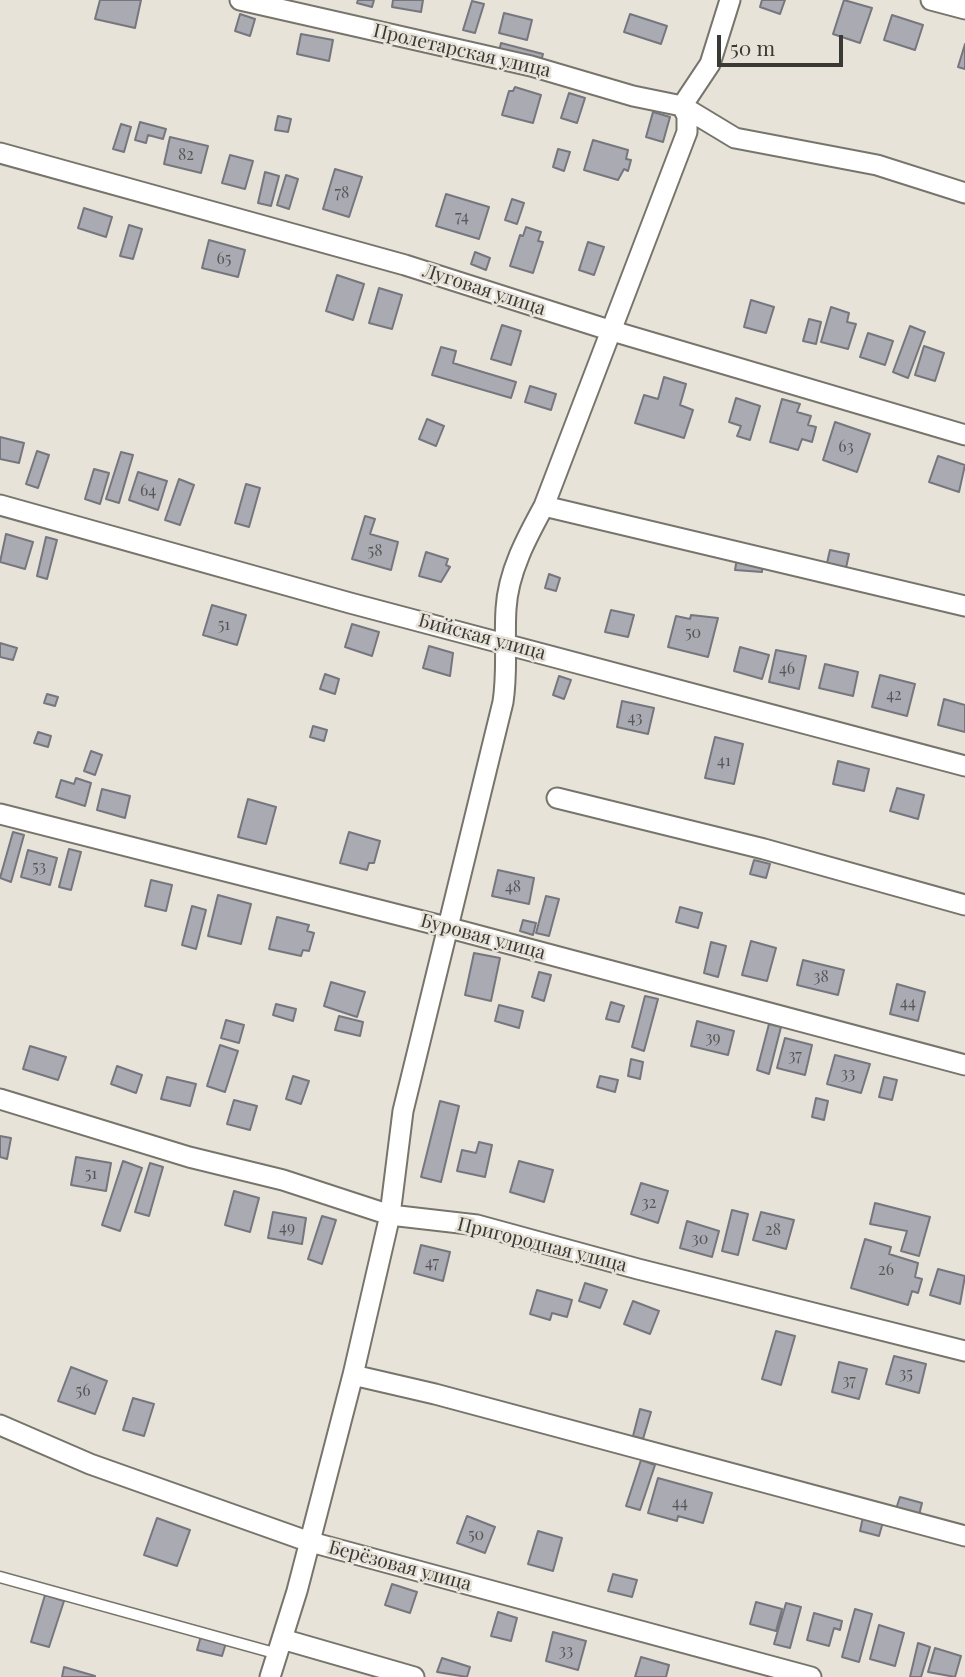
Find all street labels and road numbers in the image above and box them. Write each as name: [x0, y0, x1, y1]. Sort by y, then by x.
street label: Пролетарская улица: [371, 19, 553, 83]
street label: Луговая улица: [420, 259, 548, 321]
street label: Бийская улица: [416, 609, 548, 665]
street label: Буровая улица: [418, 909, 548, 965]
street label: Пригородная улица: [455, 1213, 629, 1277]
street label: Берёзовая улица: [326, 1536, 474, 1596]

